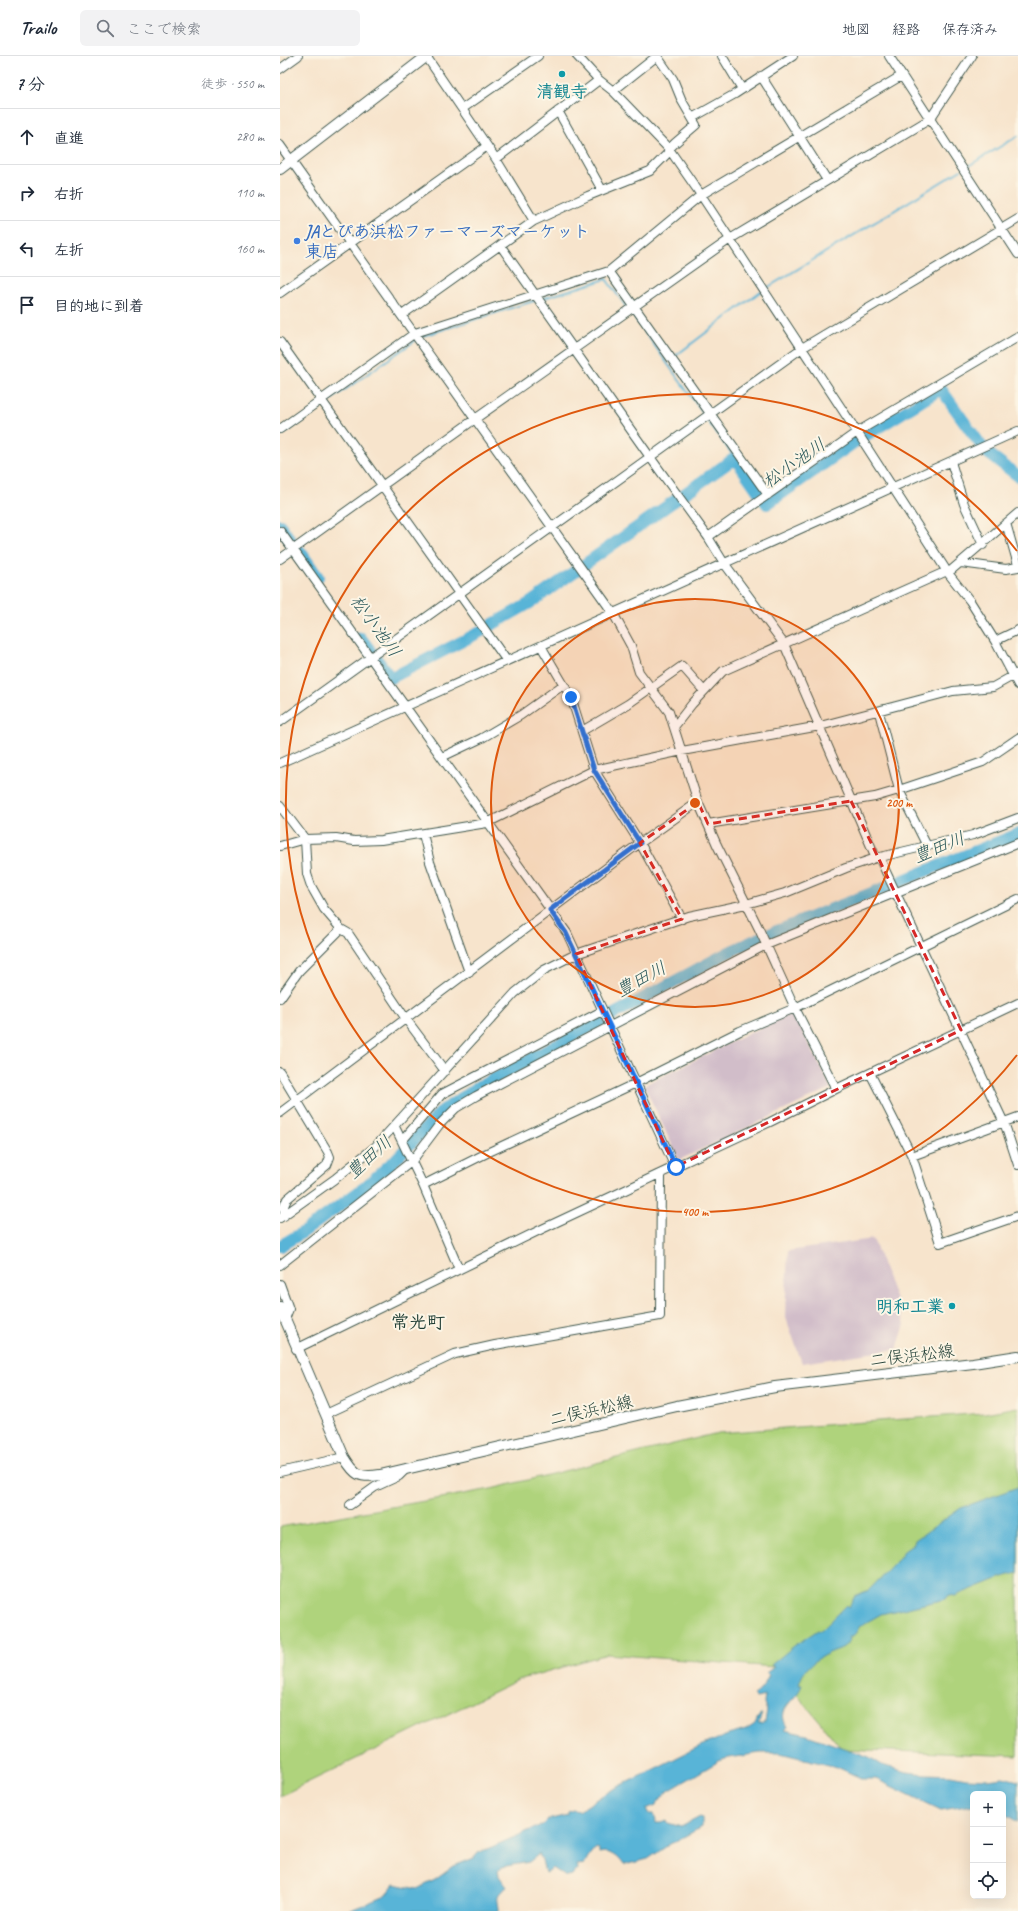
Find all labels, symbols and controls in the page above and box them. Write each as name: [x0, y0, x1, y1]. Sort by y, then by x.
search box: [80, 10, 360, 46]
text: Trailo: [20, 16, 56, 40]
icon: search: [94, 17, 116, 39]
text: ここで検索: [126, 20, 201, 39]
text: 地図: [842, 21, 870, 38]
text: 経路: [892, 21, 920, 38]
text: 保存済み: [942, 21, 998, 38]
marker: 清観寺: [557, 69, 567, 79]
text: 7 分: [16, 74, 45, 95]
text: 徒歩 · 550 m: [201, 76, 264, 92]
place label: 清観寺: [537, 81, 588, 102]
icon: ahead: [16, 126, 38, 148]
text: 直進: [54, 129, 84, 148]
text: 280 m: [236, 129, 264, 145]
icon: right: [16, 182, 38, 204]
text: 右折: [54, 185, 84, 204]
text: 110 m: [236, 185, 264, 201]
place label: JAとぴあ浜松ファーマーズマーケット 東店: [304, 221, 590, 262]
marker: JAとぴあ浜松ファーマーズマーケット 東店: [292, 236, 302, 246]
icon: left: [16, 238, 38, 260]
text: 左折: [54, 241, 84, 260]
text: 160 m: [236, 241, 264, 257]
icon: arrive: [16, 294, 38, 316]
text: 目的地に到着: [54, 297, 144, 316]
water label: 松小池川: [758, 433, 830, 493]
water label: 松小池川: [346, 590, 406, 662]
route end: [562, 688, 580, 706]
text: 200 m: [886, 795, 913, 811]
centre of rings: [688, 796, 702, 810]
water label: 豊田川: [910, 827, 968, 867]
water label: 豊田川: [612, 957, 670, 1001]
water label: 豊田川: [342, 1131, 396, 1183]
route start: [667, 1158, 685, 1176]
text: 400 m: [682, 1204, 709, 1220]
place label: 明和工業: [876, 1296, 944, 1317]
marker: 明和工業: [947, 1301, 957, 1311]
district label: 常光町: [391, 1311, 445, 1333]
street label: 二俣浜松線: [869, 1340, 956, 1371]
street label: 二俣浜松線: [547, 1391, 635, 1430]
map controls: [970, 1791, 1006, 1899]
button: +: [970, 1791, 1006, 1827]
button: −: [970, 1827, 1006, 1863]
button: locate: [970, 1863, 1006, 1899]

